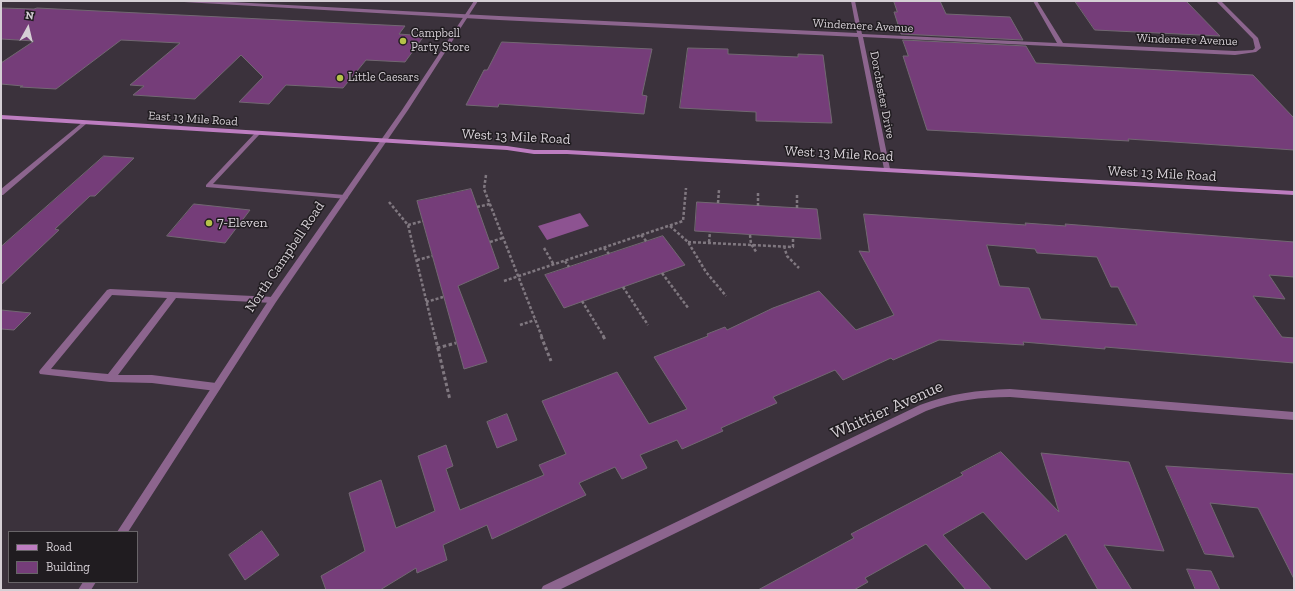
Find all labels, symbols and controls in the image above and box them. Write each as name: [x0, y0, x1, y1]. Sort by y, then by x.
north arrow: [8, 8, 48, 48]
text: N: [25, 9, 35, 23]
street label: Windemere Avenue: [812, 16, 914, 36]
place label: Campbell Party Store: [411, 27, 470, 55]
street label: Windemere Avenue: [1136, 31, 1238, 49]
marker: Campbell Party Store: [398, 36, 408, 46]
street label: Dorchester Drive: [866, 50, 898, 140]
place label: Little Caesars: [348, 71, 419, 85]
marker: Little Caesars: [335, 73, 345, 83]
street label: East 13 Mile Road: [148, 109, 238, 129]
street label: West 13 Mile Road: [461, 126, 571, 148]
street label: West 13 Mile Road: [784, 143, 894, 165]
street label: West 13 Mile Road: [1107, 163, 1217, 185]
street label: North Campbell Road: [242, 199, 328, 315]
place label: 7-Eleven: [217, 215, 268, 231]
marker: 7-Eleven: [204, 218, 214, 228]
street label: Whittier Avenue: [828, 376, 946, 444]
legend: [8, 531, 138, 583]
text: Road: [46, 540, 72, 554]
text: Building: [46, 560, 90, 574]

